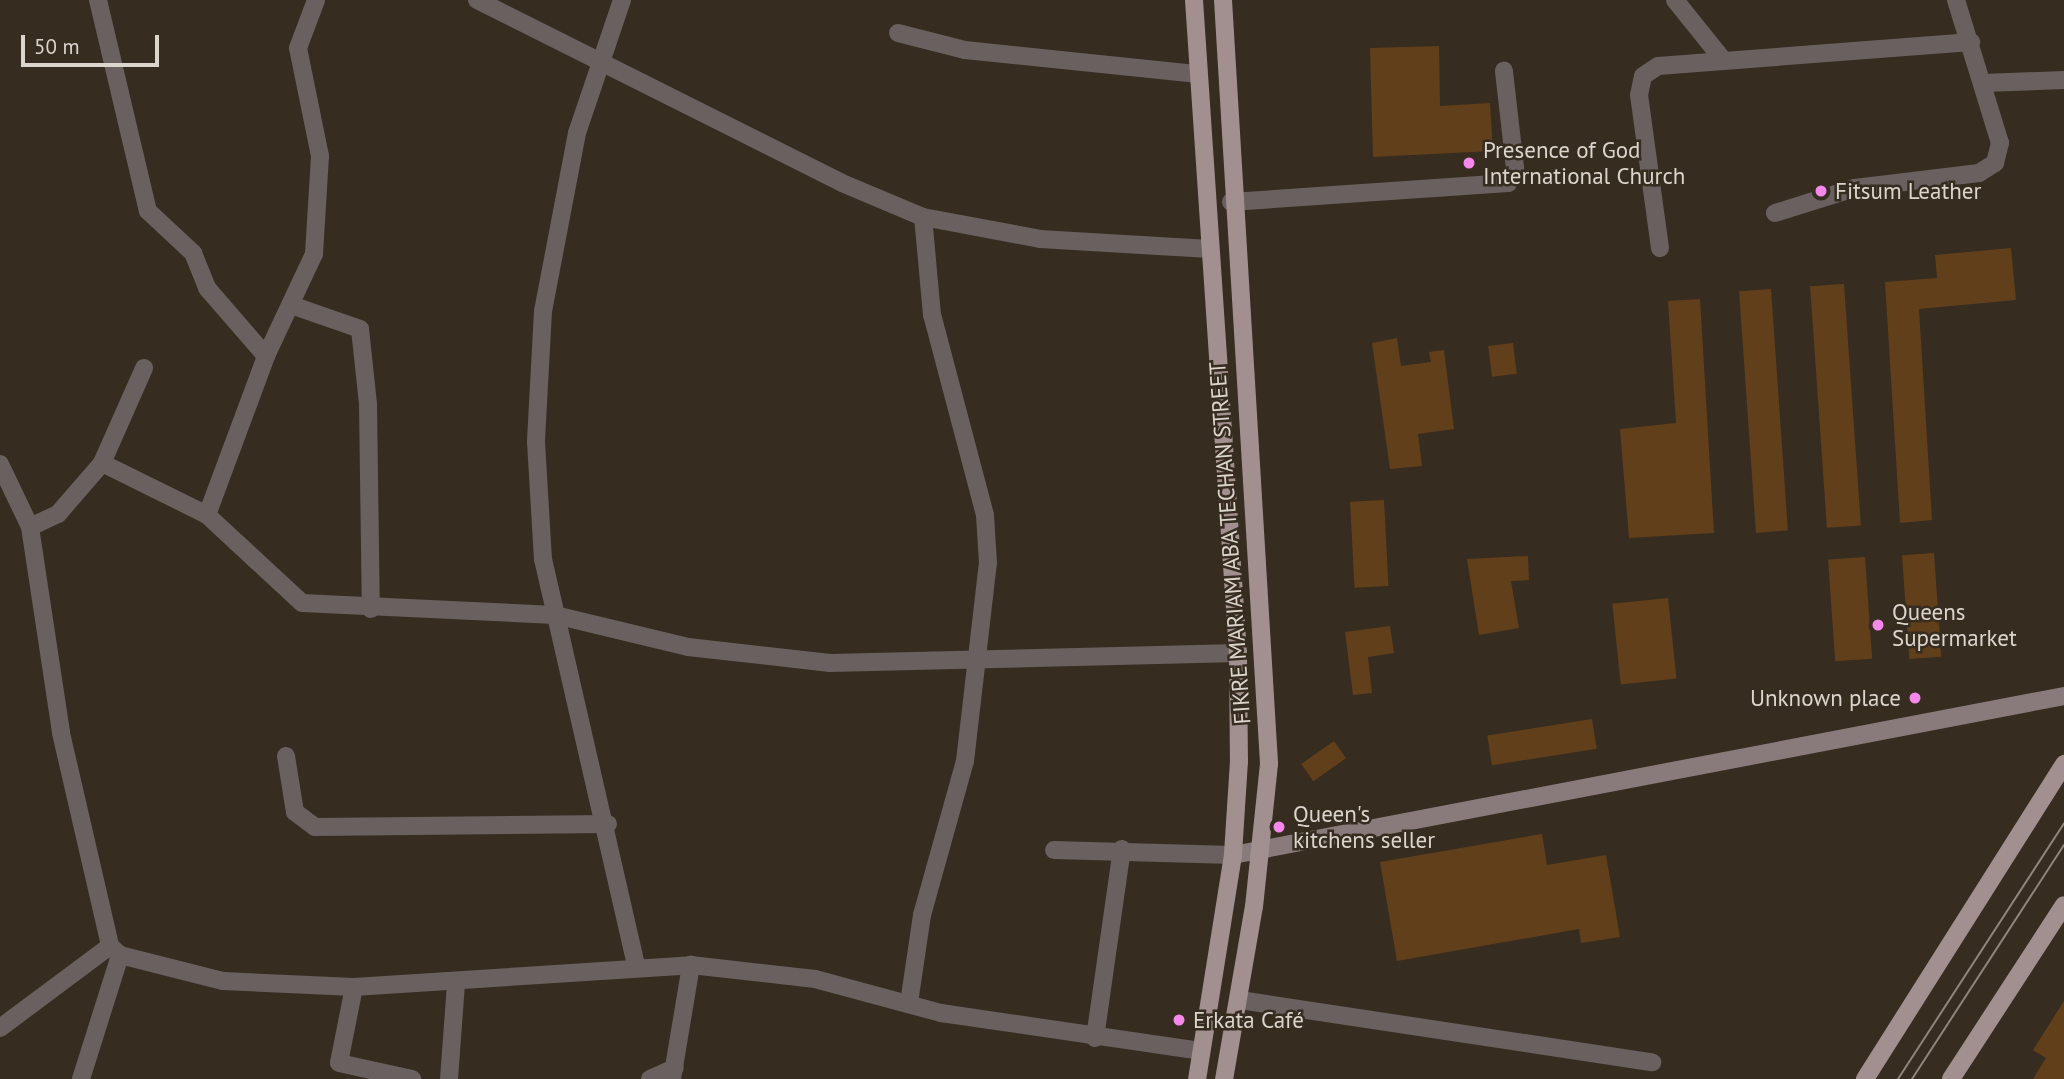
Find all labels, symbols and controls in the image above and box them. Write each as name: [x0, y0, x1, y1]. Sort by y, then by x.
scale bar: [24, 21, 163, 65]
text: 50 m: [34, 33, 80, 60]
place label: Presence of God International Church: [1483, 136, 1685, 190]
marker: Presence of God International Church: [1461, 155, 1477, 171]
place label: Fitsum Leather: [1835, 177, 1981, 205]
marker: Fitsum Leather: [1813, 183, 1829, 199]
street label: FIKRE MARIAM ABA TECHAN STREET: [1203, 360, 1257, 726]
place label: Queens Supermarket: [1892, 598, 2017, 652]
marker: Queens Supermarket: [1870, 617, 1886, 633]
place label: Unknown place: [1750, 684, 1901, 712]
marker: Unknown place: [1907, 690, 1923, 706]
place label: Queen's kitchens seller: [1293, 800, 1435, 854]
marker: Queen's kitchens seller: [1271, 819, 1287, 835]
place label: Erkata Café: [1193, 1006, 1304, 1034]
marker: Erkata Café: [1171, 1012, 1187, 1028]

